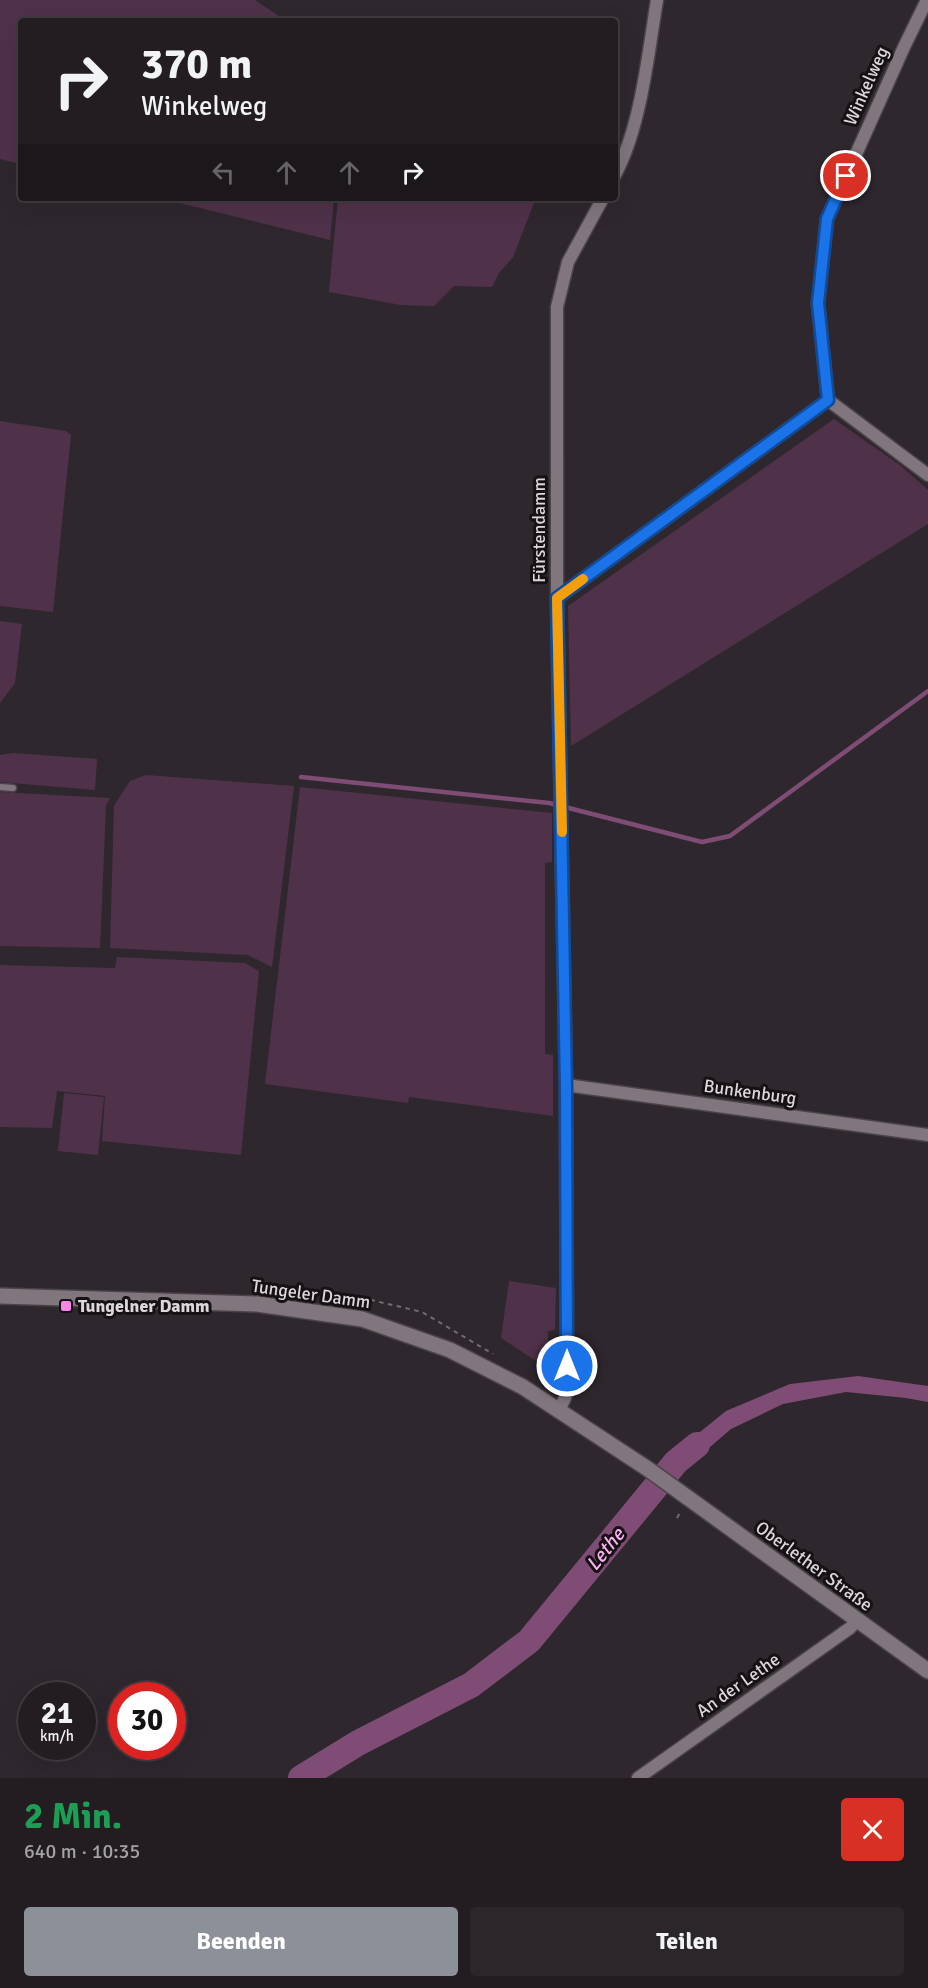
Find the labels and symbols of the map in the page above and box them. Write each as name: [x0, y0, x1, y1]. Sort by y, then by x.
street label: Winkelweg: [839, 43, 893, 129]
pin: [820, 150, 871, 201]
street label: Fürstendamm: [528, 477, 550, 583]
street label: Bunkenburg: [702, 1075, 798, 1109]
street label: Tungeler Damm: [250, 1275, 372, 1313]
place label: Tungelner Damm: [78, 1295, 210, 1317]
marker: Tungelner Damm: [59, 1299, 73, 1313]
position arrow: [535, 1334, 599, 1398]
street label: Oberlether Straße: [751, 1516, 877, 1616]
water label: Lethe: [581, 1522, 631, 1576]
street label: An der Lethe: [692, 1648, 784, 1722]
speed limit sign: 30: [108, 1682, 186, 1760]

